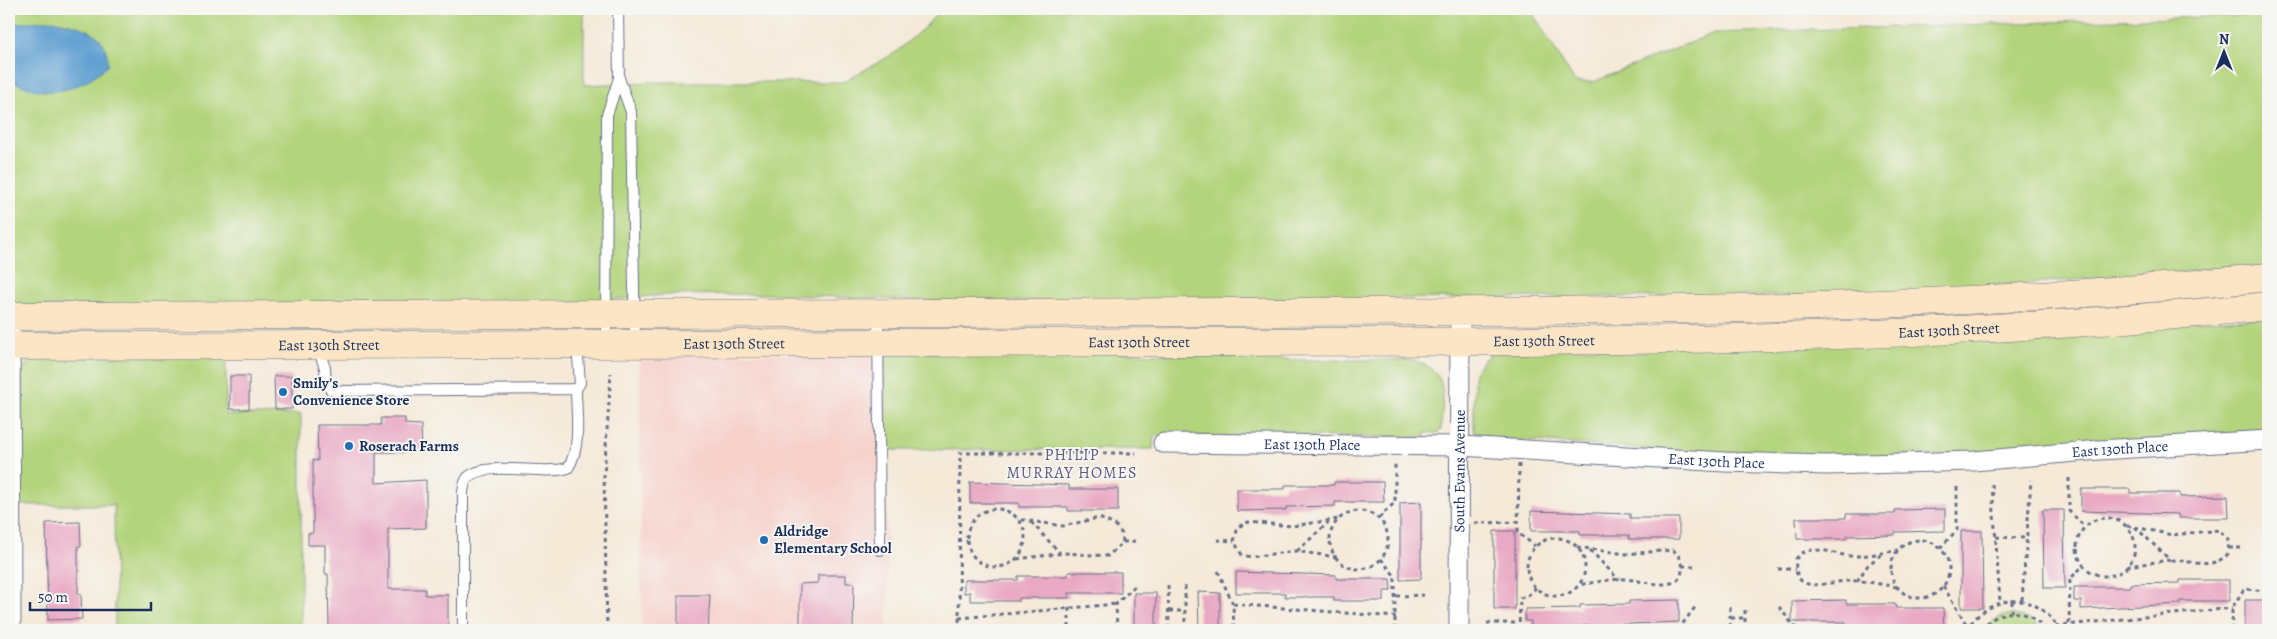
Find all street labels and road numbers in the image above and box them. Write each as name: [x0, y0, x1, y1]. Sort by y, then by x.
street label: East 130th Street: [1898, 318, 2000, 343]
street label: East 130th Street: [1493, 330, 1595, 351]
street label: East 130th Street: [1088, 332, 1190, 352]
street label: East 130th Street: [683, 333, 785, 354]
street label: East 130th Street: [278, 335, 380, 355]
street label: South Evans Avenue: [1449, 409, 1470, 533]
street label: East 130th Place: [1264, 434, 1361, 455]
street label: East 130th Place: [2071, 436, 2169, 462]
street label: East 130th Place: [1668, 449, 1765, 473]

